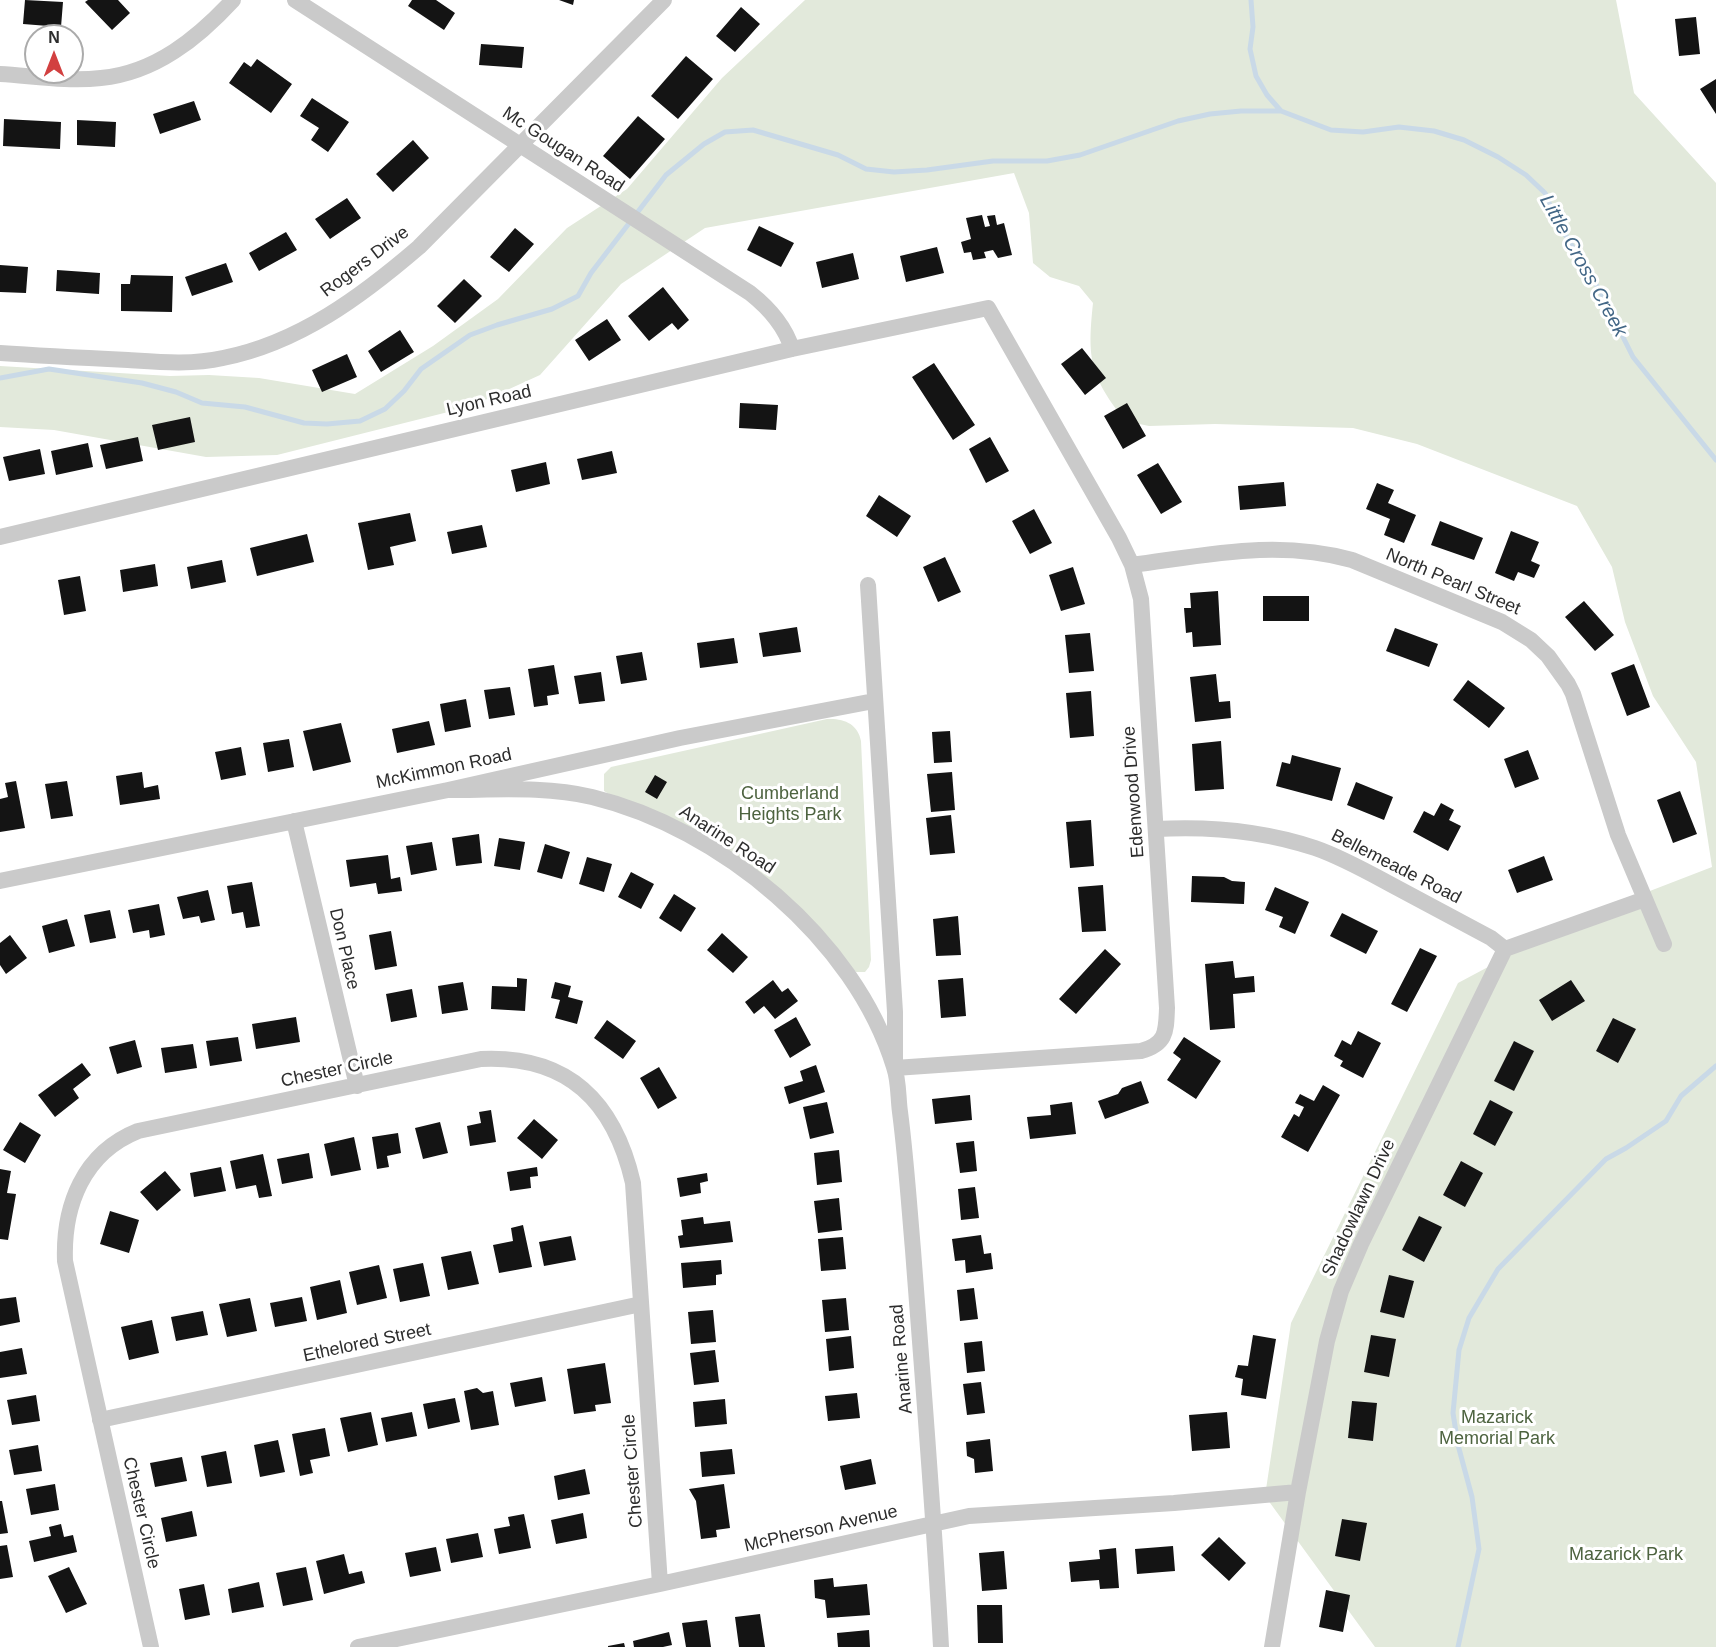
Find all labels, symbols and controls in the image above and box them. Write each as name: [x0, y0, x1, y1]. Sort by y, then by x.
north arrow: [24, 24, 84, 84]
text: N: [48, 29, 60, 46]
street label: Mc Gougan Road: [498, 103, 628, 197]
water label: Little Cross Creek: [1534, 191, 1632, 341]
street label: Rogers Drive: [317, 222, 413, 302]
street label: Lyon Road: [444, 381, 534, 421]
street label: North Pearl Street: [1382, 544, 1524, 620]
street label: Edenwood Drive: [1119, 725, 1149, 859]
street label: McKimmon Road: [374, 744, 514, 794]
park label: Cumberland Heights Park: [738, 783, 842, 826]
street label: Anarine Road: [675, 801, 779, 879]
street label: Bellemeade Road: [1327, 825, 1465, 909]
street label: Don Place: [324, 906, 364, 992]
street label: Chester Circle: [279, 1048, 395, 1092]
street label: Shadowlawn Drive: [1318, 1136, 1400, 1280]
street label: Anarine Road: [886, 1303, 918, 1415]
street label: Ethelored Street: [301, 1319, 433, 1367]
park label: Mazarick Memorial Park: [1439, 1407, 1555, 1450]
street label: Chester Circle: [618, 1413, 648, 1529]
street label: Chester Circle: [118, 1455, 164, 1571]
street label: McPherson Avenue: [742, 1501, 900, 1557]
park label: Mazarick Park: [1569, 1544, 1683, 1566]

